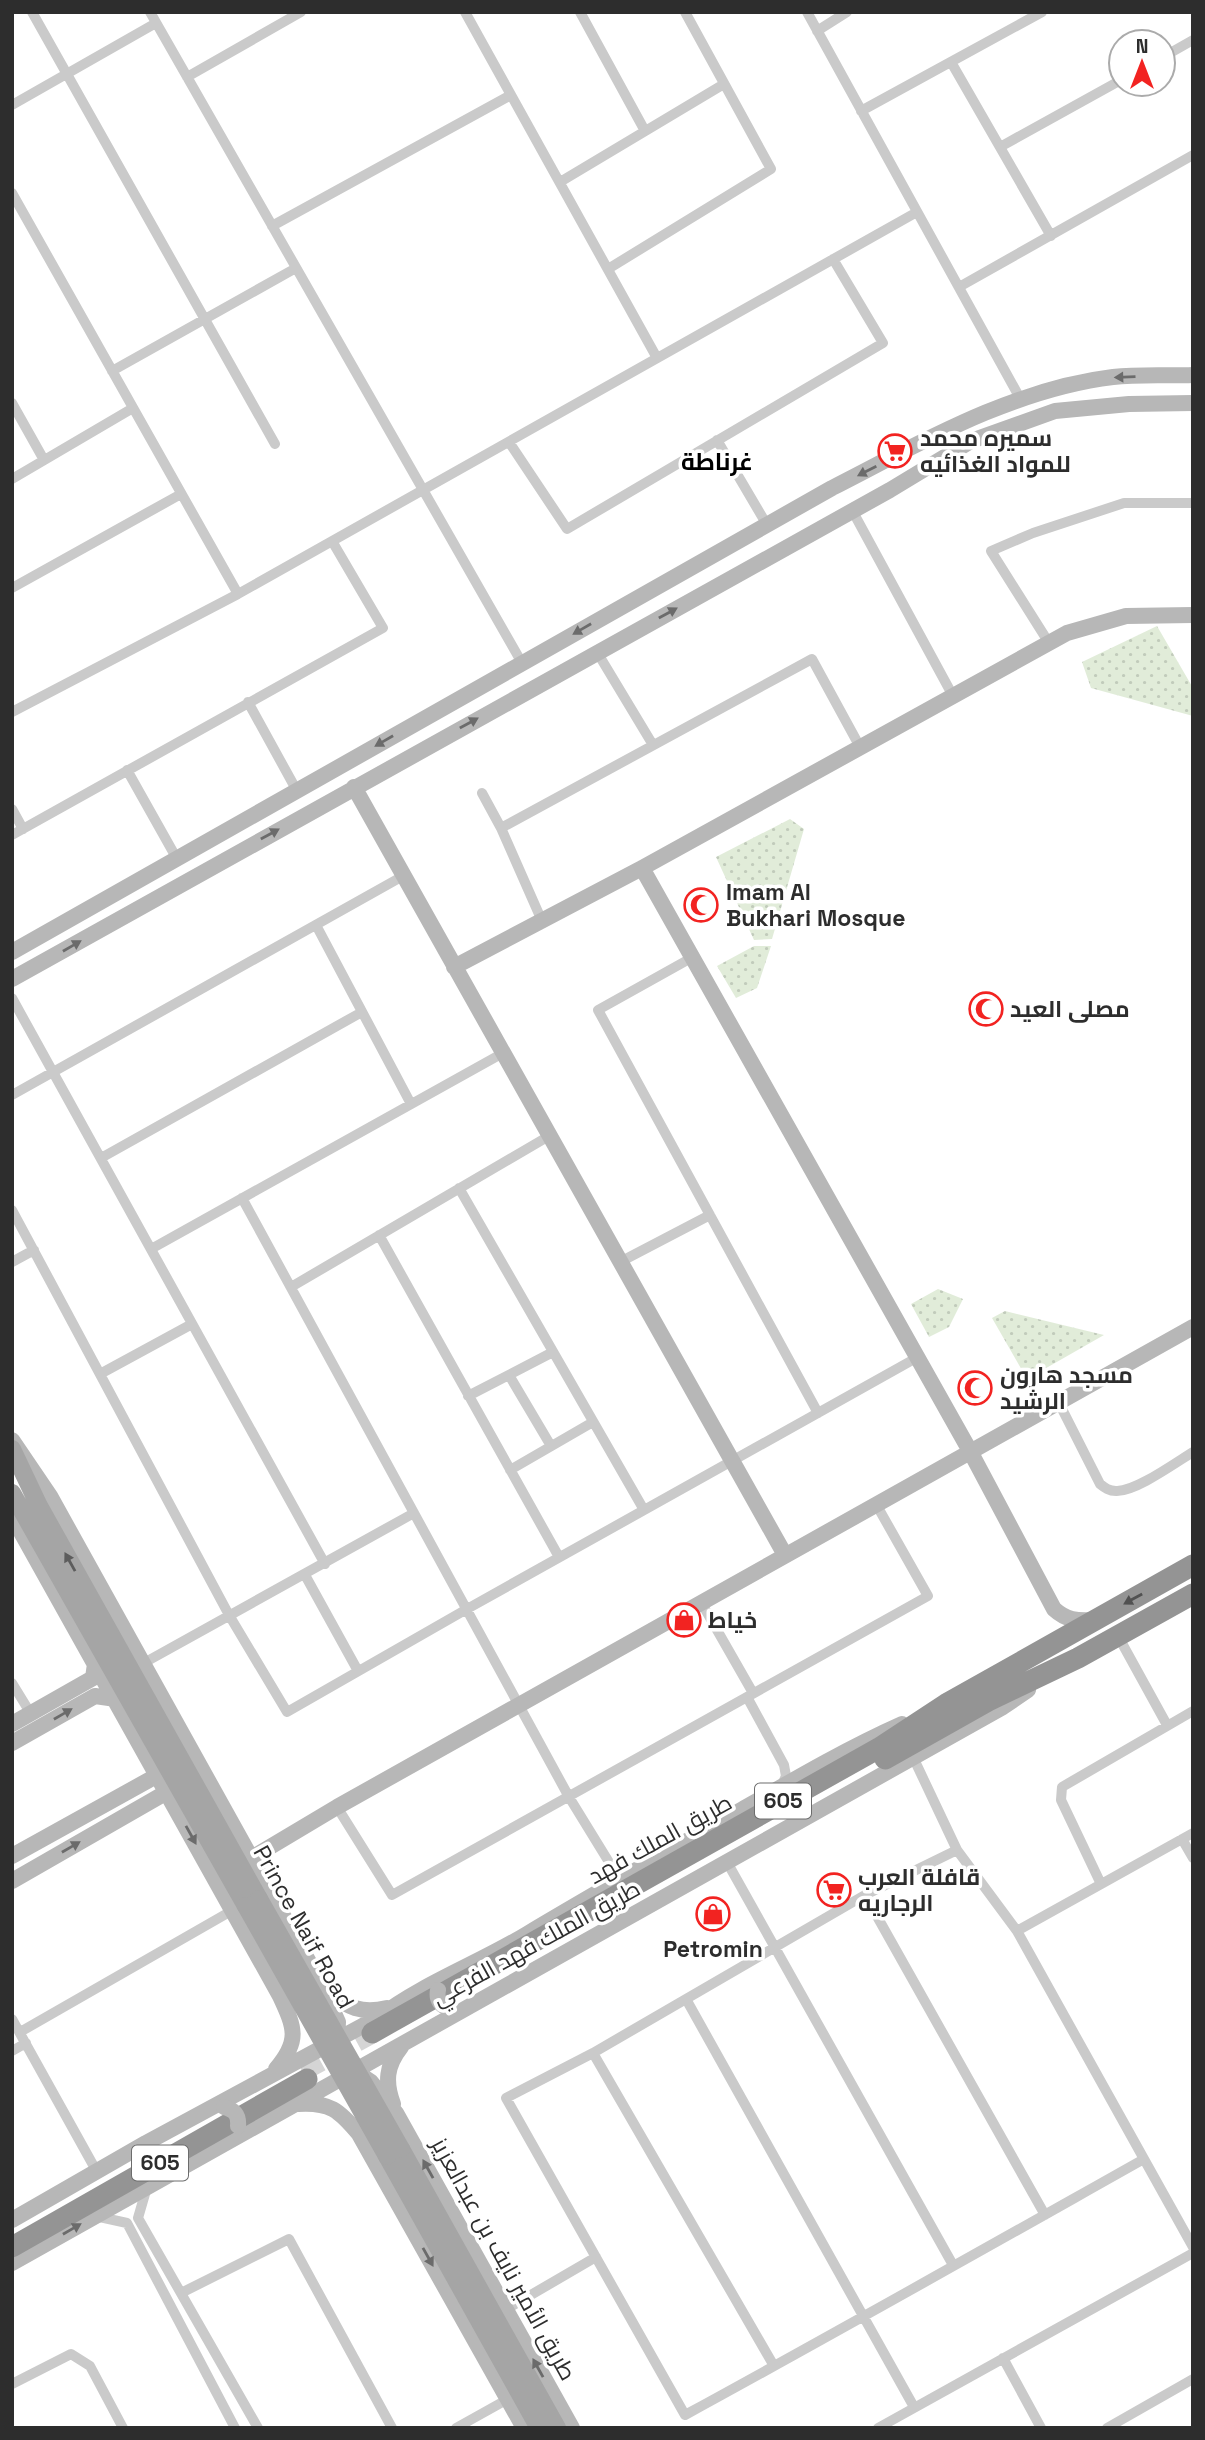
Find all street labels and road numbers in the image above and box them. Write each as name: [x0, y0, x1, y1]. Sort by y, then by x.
road number: 605: [755, 1784, 811, 1818]
street label: طريق الملك فهد: [583, 1787, 737, 1891]
street label: Prince Naif Road: [247, 1840, 361, 2014]
street label: طريق الملك فهد الفرعي: [427, 1873, 647, 2015]
street label: طريق الأمير نايف بن عبدالعزيز: [424, 2131, 583, 2386]
road number: 605: [132, 2146, 188, 2180]

